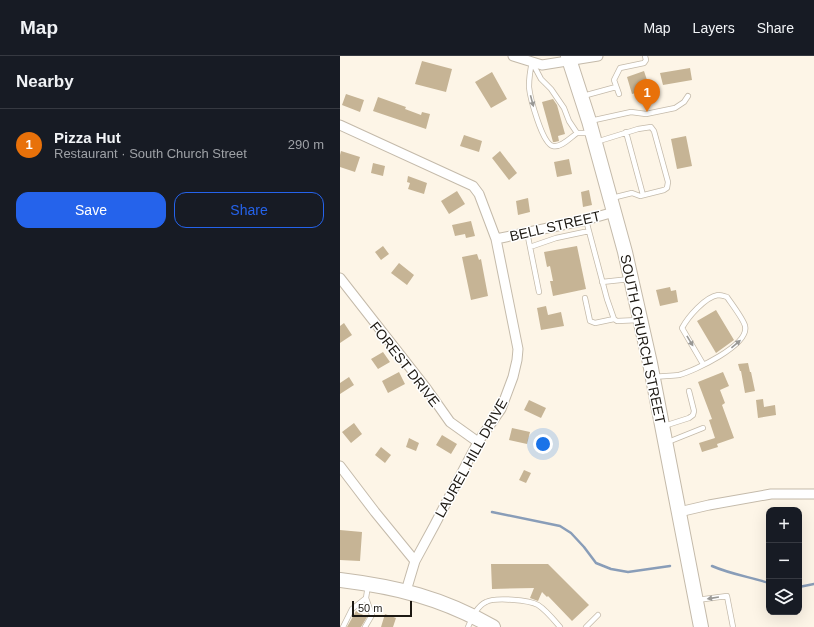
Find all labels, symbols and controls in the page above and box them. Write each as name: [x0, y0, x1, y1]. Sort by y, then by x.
text: Map: [20, 17, 58, 38]
text: Map: [643, 20, 671, 36]
text: Layers: [693, 20, 735, 36]
text: Share: [757, 20, 794, 36]
text: Nearby: [16, 72, 74, 91]
pin: 1: [634, 79, 660, 112]
one-way arrow: [530, 94, 536, 107]
text: Pizza Hut: [54, 129, 121, 146]
text: 1: [25, 137, 33, 152]
text: 290 m: [288, 137, 324, 152]
text: Restaurant · South Church Street: [54, 146, 247, 161]
button: Save: [16, 192, 166, 228]
button: Share: [174, 192, 324, 228]
street label: BELL STREET: [508, 208, 602, 244]
street label: SOUTH CHURCH STREET: [617, 253, 669, 426]
street label: FOREST DRIVE: [367, 318, 443, 410]
one-way arrow: [686, 335, 693, 347]
one-way arrow: [731, 339, 742, 348]
street label: LAUREL HILL DRIVE: [432, 396, 510, 520]
your location: [533, 434, 553, 454]
map controls: [766, 507, 802, 615]
button: +: [766, 507, 802, 543]
button: −: [766, 543, 802, 579]
button: layers: [766, 579, 802, 615]
one-way arrow: [707, 595, 719, 601]
scale bar: [352, 599, 412, 618]
text: 50 m: [358, 602, 382, 614]

